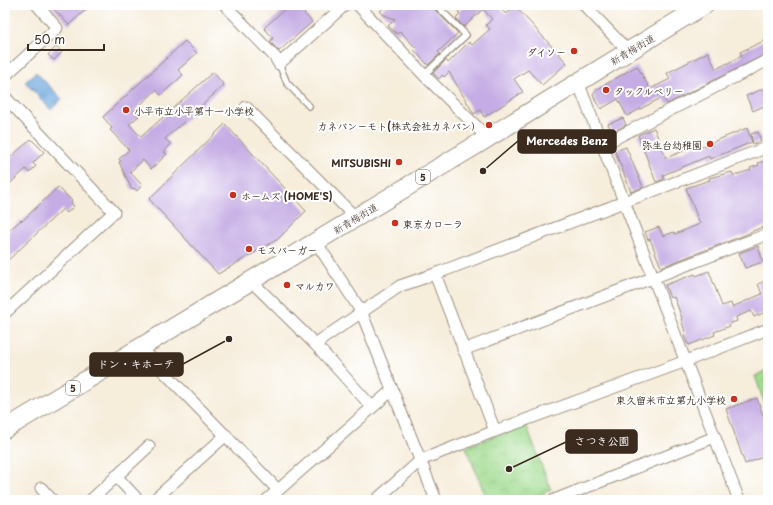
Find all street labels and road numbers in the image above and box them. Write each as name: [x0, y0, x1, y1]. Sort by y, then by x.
street label: 新青梅街道: [607, 30, 657, 68]
road number: 5: [416, 170, 430, 184]
street label: 新青梅街道: [330, 199, 380, 237]
road number: 5: [66, 381, 80, 395]

